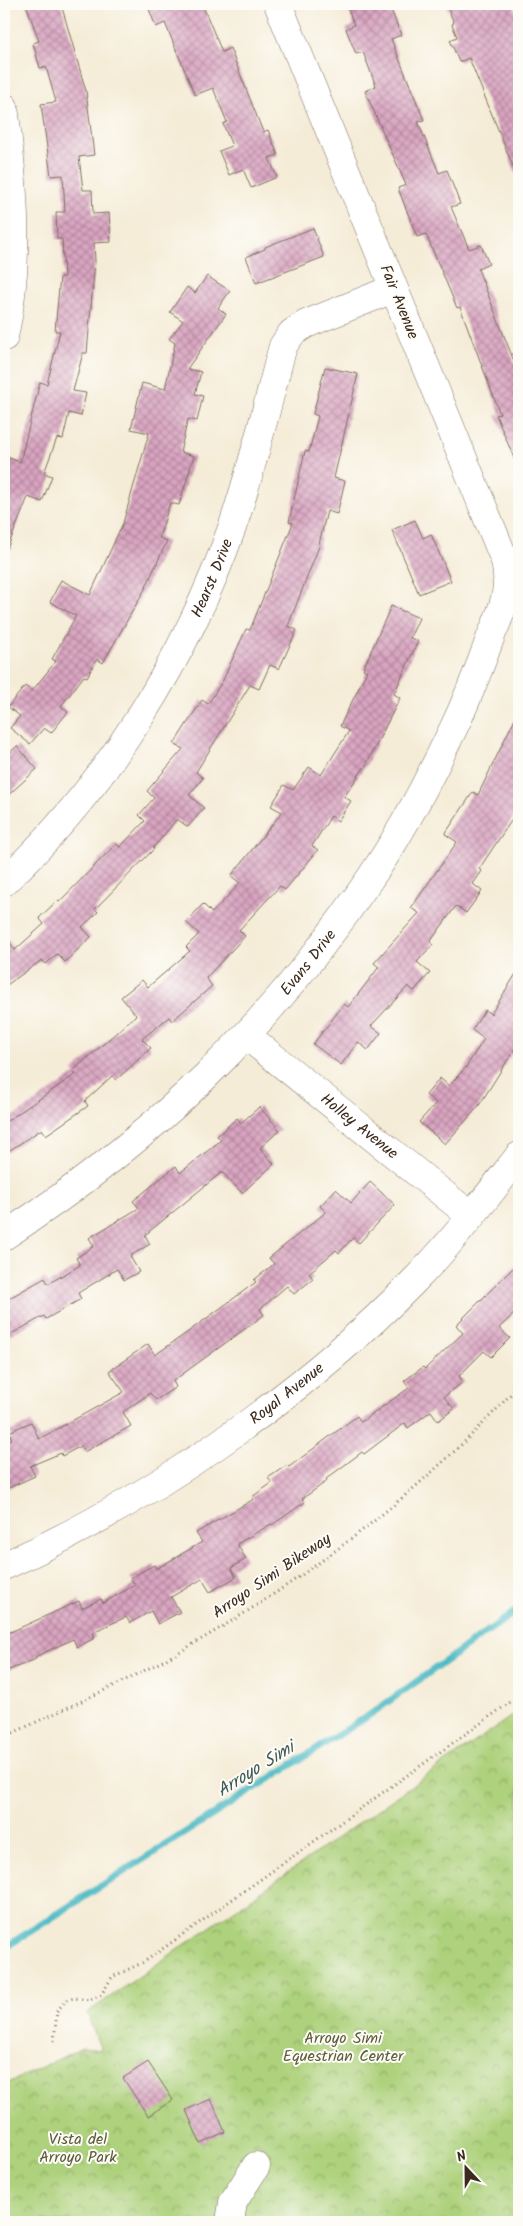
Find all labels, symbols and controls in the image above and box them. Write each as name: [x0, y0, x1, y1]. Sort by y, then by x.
street label: Fair Avenue: [373, 261, 425, 343]
street label: Hearst Drive: [184, 535, 240, 622]
street label: Evans Drive: [274, 924, 343, 1001]
street label: Holley Avenue: [315, 1087, 404, 1165]
street label: Royal Avenue: [244, 1356, 330, 1431]
street label: Arroyo Simi Bikeway: [208, 1527, 337, 1625]
water label: Arroyo Simi: [211, 1733, 304, 1805]
park label: Arroyo Simi Equestrian Center: [283, 2026, 405, 2069]
park label: Vista del Arroyo Park: [39, 2127, 117, 2170]
north arrow: [440, 2144, 490, 2194]
text: N: [453, 2145, 470, 2169]

